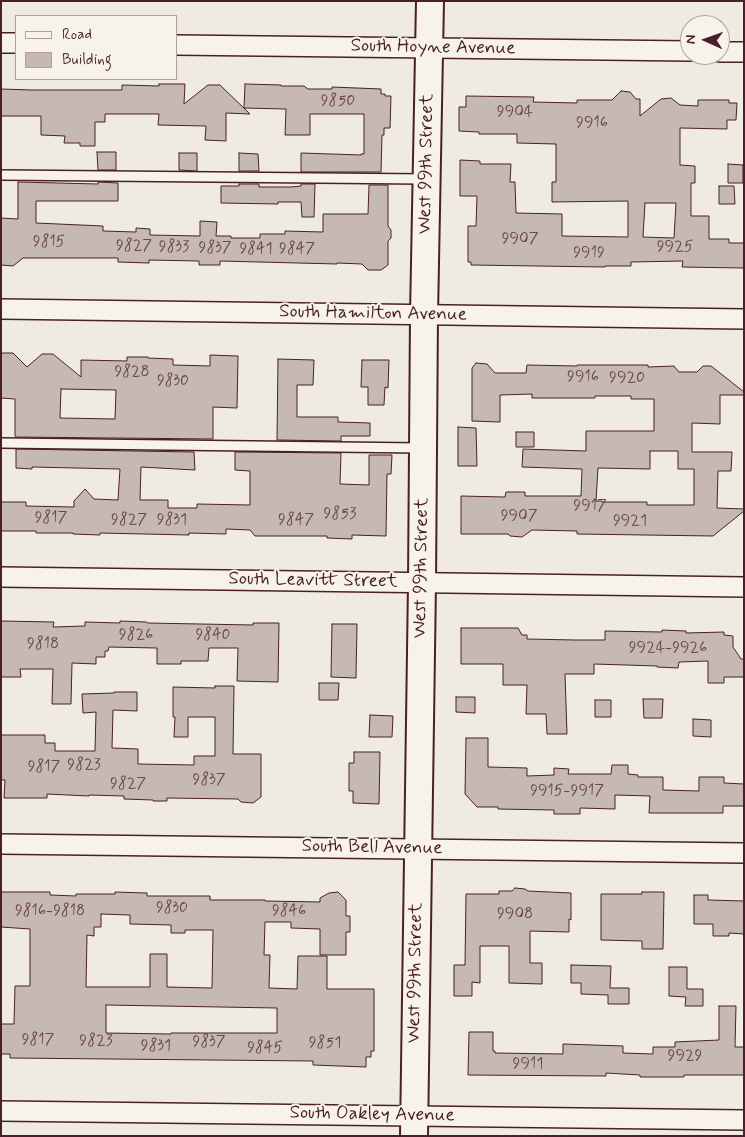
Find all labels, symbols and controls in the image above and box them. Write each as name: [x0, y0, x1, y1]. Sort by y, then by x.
legend: [15, 15, 178, 80]
north arrow: [680, 15, 730, 65]
text: Road: [62, 25, 92, 45]
street label: South Hoyne Avenue: [350, 35, 516, 61]
text: N: [682, 35, 700, 44]
text: Building: [62, 50, 112, 70]
house number: 9850: [321, 92, 355, 112]
street label: West 99th Street: [414, 94, 440, 234]
house number: 9904: [497, 103, 533, 123]
house number: 9916: [576, 114, 608, 134]
house number: 9907: [502, 230, 538, 250]
house number: 9815: [33, 233, 65, 253]
house number: 9827: [116, 237, 152, 257]
house number: 9833: [159, 238, 189, 258]
house number: 9925: [657, 238, 693, 258]
house number: 9837: [199, 239, 231, 259]
house number: 9841: [239, 240, 273, 260]
house number: 9847: [279, 240, 315, 260]
house number: 9919: [573, 244, 605, 264]
street label: South Hamilton Avenue: [279, 301, 467, 327]
house number: 9828: [114, 363, 150, 383]
house number: 9916: [567, 368, 599, 388]
house number: 9920: [609, 369, 645, 389]
house number: 9830: [157, 372, 189, 392]
house number: 9917: [573, 497, 607, 517]
street label: West 99th Street: [409, 498, 435, 638]
house number: 9853: [324, 505, 356, 525]
house number: 9907: [501, 507, 537, 527]
house number: 9817: [35, 509, 67, 529]
house number: 9827: [111, 511, 147, 531]
house number: 9831: [157, 511, 187, 531]
house number: 9847: [278, 511, 314, 531]
house number: 9921: [613, 512, 647, 532]
street label: South Leavitt Street: [228, 568, 398, 594]
house number: 9826: [119, 626, 153, 646]
house number: 9840: [196, 626, 230, 646]
house number: 9818: [27, 635, 59, 655]
house number: 9924-9926: [629, 639, 707, 659]
house number: 9823: [67, 756, 101, 776]
house number: 9817: [28, 758, 60, 778]
house number: 9837: [193, 771, 225, 791]
house number: 9827: [110, 775, 146, 795]
house number: 9915-9917: [530, 782, 604, 802]
street label: South Bell Avenue: [301, 835, 443, 861]
house number: 9830: [156, 899, 188, 919]
house number: 9816-9818: [15, 902, 85, 922]
house number: 9846: [272, 902, 306, 922]
street label: West 99th Street: [403, 903, 429, 1043]
house number: 9908: [497, 905, 533, 925]
house number: 9817: [22, 1031, 54, 1051]
house number: 9823: [79, 1032, 113, 1052]
house number: 9837: [193, 1033, 225, 1053]
house number: 9851: [309, 1034, 341, 1054]
house number: 9831: [141, 1037, 171, 1057]
house number: 9845: [247, 1039, 283, 1059]
house number: 9929: [668, 1047, 702, 1067]
house number: 9911: [513, 1055, 543, 1075]
street label: South Oakley Avenue: [289, 1102, 455, 1128]

